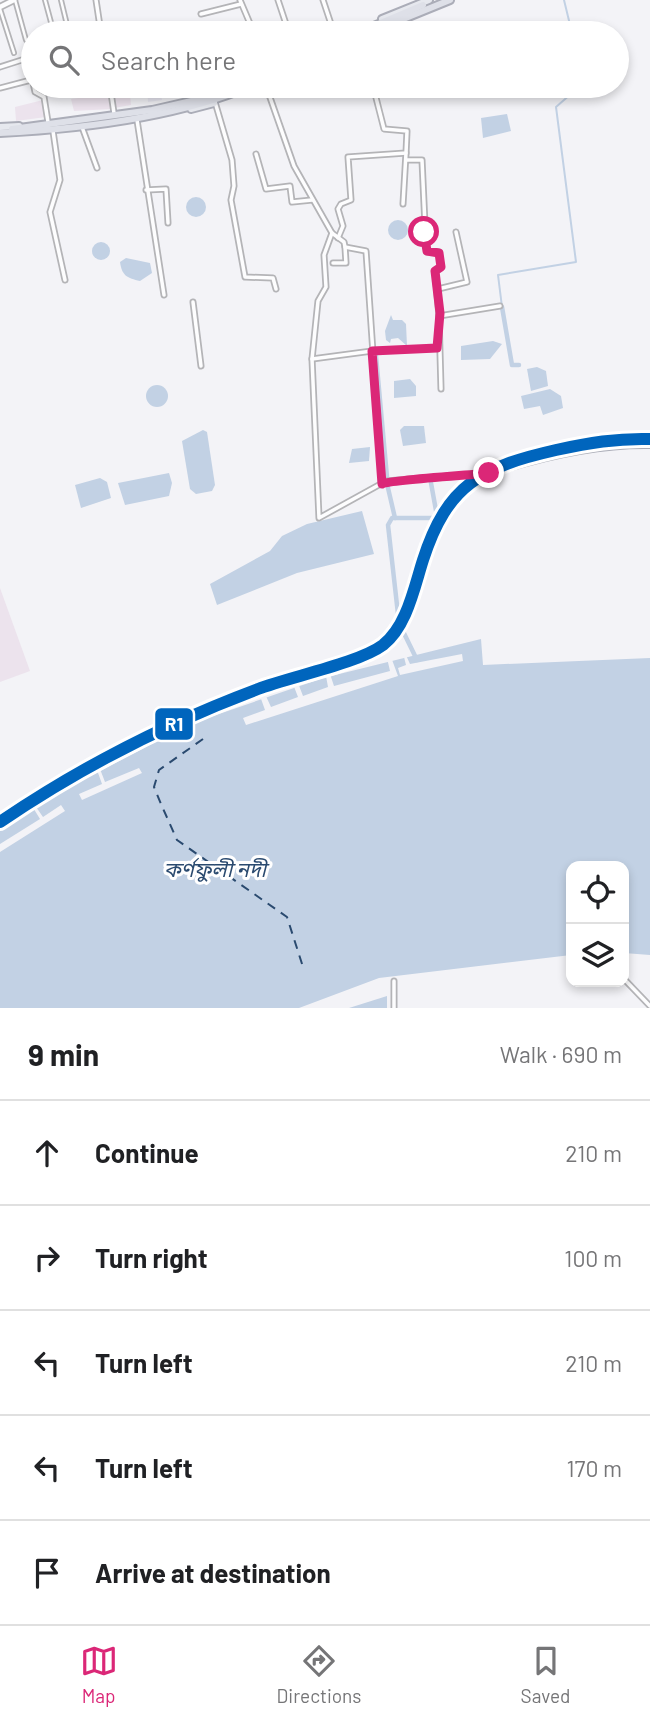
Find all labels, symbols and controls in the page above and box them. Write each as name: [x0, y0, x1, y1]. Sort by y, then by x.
search box: [21, 21, 629, 98]
icon: search: [45, 41, 83, 79]
text: Search here: [101, 44, 236, 75]
route start: [408, 216, 439, 247]
route end: [473, 457, 504, 488]
line badge: R1: [154, 707, 194, 741]
text: R1: [165, 712, 183, 735]
water label: কর্ণফুলী নদী: [164, 856, 271, 882]
map controls: [566, 861, 629, 987]
button: locate: [566, 861, 629, 924]
button: layers: [566, 924, 629, 987]
text: 9 min: [28, 1036, 99, 1072]
text: Walk · 690 m: [500, 1040, 622, 1068]
icon: ahead: [28, 1134, 66, 1172]
text: Continue: [95, 1137, 199, 1168]
text: 210 m: [565, 1139, 622, 1167]
icon: right: [28, 1239, 66, 1277]
text: Turn right: [95, 1242, 208, 1273]
text: 100 m: [564, 1244, 622, 1272]
icon: left: [28, 1344, 66, 1382]
text: Turn left: [95, 1347, 193, 1378]
text: 210 m: [565, 1349, 622, 1377]
icon: left: [28, 1449, 66, 1487]
text: Turn left: [95, 1452, 193, 1483]
text: 170 m: [566, 1454, 622, 1482]
icon: arrive: [28, 1554, 66, 1592]
text: Arrive at destination: [95, 1557, 331, 1588]
tab: Map: [80, 1642, 118, 1707]
tab: Directions: [277, 1642, 362, 1707]
tab: Saved: [521, 1642, 570, 1707]

